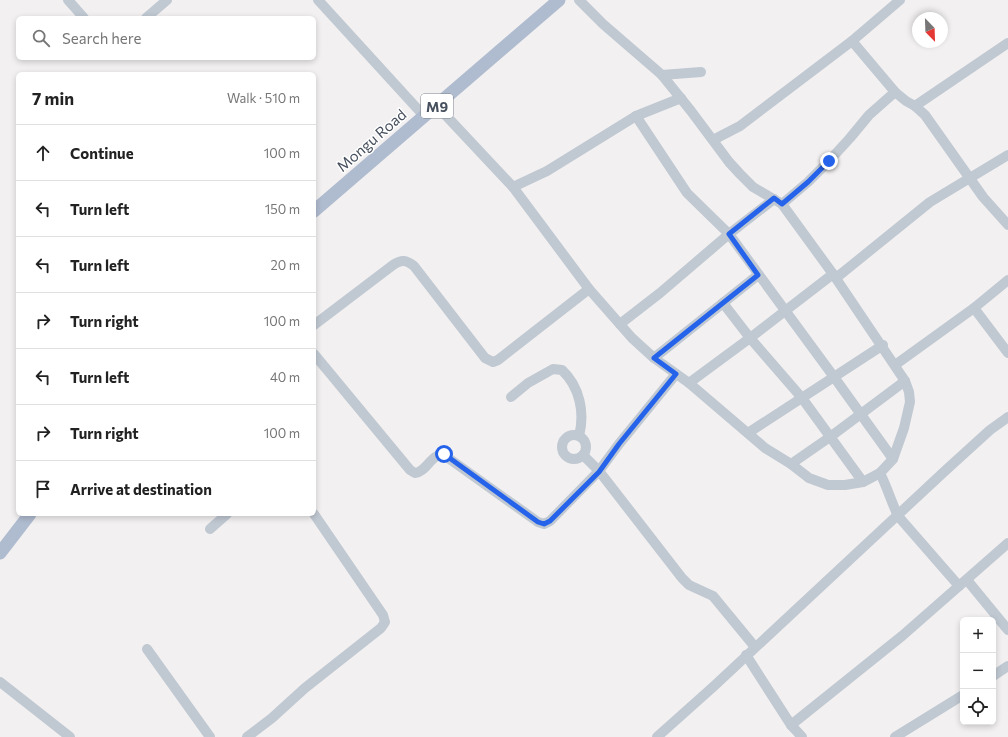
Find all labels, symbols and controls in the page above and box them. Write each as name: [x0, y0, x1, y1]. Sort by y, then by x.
north arrow: [912, 12, 948, 48]
search box: [16, 16, 316, 60]
icon: search: [30, 27, 52, 49]
text: Search here: [62, 29, 141, 47]
text: 7 min: [32, 88, 74, 109]
text: Walk · 510 m: [227, 90, 300, 106]
road number: M9: [421, 94, 453, 118]
street label: Mongu Road: [333, 105, 409, 175]
icon: ahead: [32, 142, 54, 164]
text: Continue: [70, 144, 134, 162]
text: 100 m: [264, 145, 300, 161]
route end: [820, 152, 838, 170]
icon: left: [32, 198, 54, 220]
text: Turn left: [70, 200, 129, 218]
text: 150 m: [265, 201, 300, 217]
icon: left: [32, 254, 54, 276]
text: Turn left: [70, 256, 129, 274]
text: 20 m: [271, 257, 300, 273]
icon: right: [32, 310, 54, 332]
text: Turn right: [70, 312, 139, 330]
text: 100 m: [264, 313, 300, 329]
icon: left: [32, 366, 54, 388]
text: Turn left: [70, 368, 129, 386]
text: 40 m: [270, 369, 300, 385]
icon: right: [32, 422, 54, 444]
text: Turn right: [70, 424, 139, 442]
text: 100 m: [264, 425, 300, 441]
route start: [435, 445, 453, 463]
icon: arrive: [32, 478, 54, 500]
text: Arrive at destination: [70, 480, 212, 498]
map controls: [960, 617, 996, 725]
button: +: [960, 617, 996, 653]
button: −: [960, 653, 996, 689]
button: locate: [960, 689, 996, 725]

